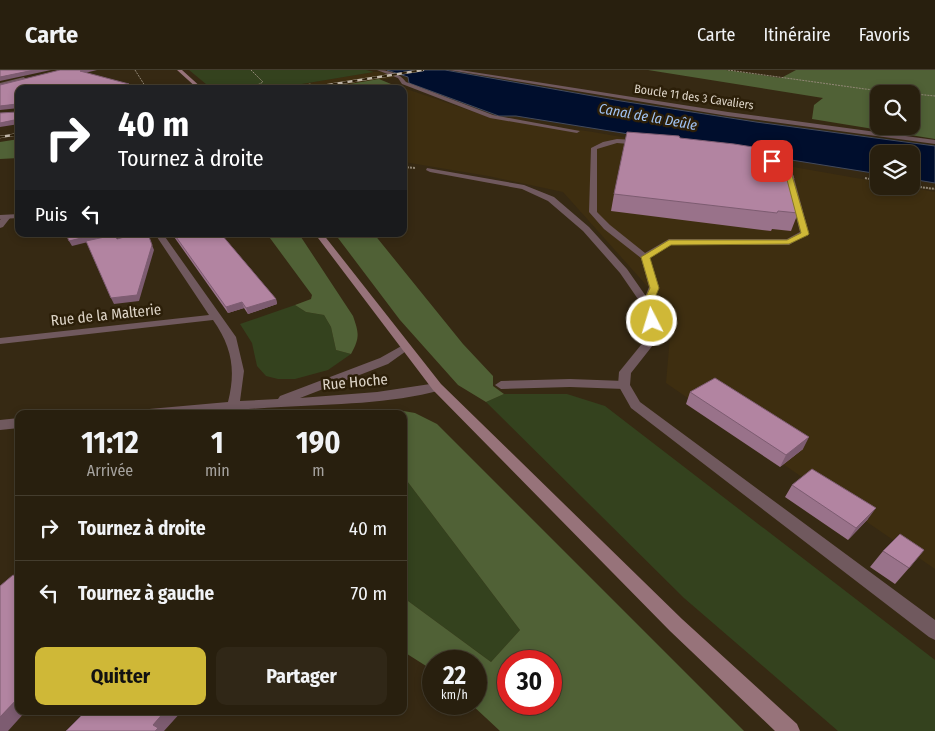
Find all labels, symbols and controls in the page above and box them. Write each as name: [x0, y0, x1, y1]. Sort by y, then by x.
text: Carte: [25, 21, 78, 49]
text: Carte: [697, 24, 735, 46]
text: Itinéraire: [763, 24, 831, 46]
text: Favoris: [859, 24, 910, 46]
street label: Boucle 11 des 3 Cavaliers: [633, 82, 755, 112]
map controls: [870, 85, 920, 195]
button: search: [870, 85, 920, 135]
water label: Canal de la Deûle: [598, 100, 699, 134]
text: 40 m: [118, 103, 189, 145]
icon: right: [35, 105, 100, 170]
pin: [751, 140, 793, 182]
text: Tournez à droite: [118, 145, 264, 172]
button: layers: [870, 145, 920, 195]
icon: arrive: [758, 147, 786, 175]
icon: left: [77, 200, 105, 228]
text: Puis: [35, 203, 67, 226]
position arrow: [625, 294, 677, 346]
street label: Rue de la Malterie: [50, 300, 162, 330]
street label: Rue Hoche: [322, 370, 388, 394]
text: 11:12: [81, 425, 139, 461]
text: 1: [211, 425, 224, 461]
text: 190: [296, 425, 341, 461]
text: Arrivée: [87, 461, 133, 480]
text: min: [205, 461, 230, 480]
text: m: [312, 461, 325, 480]
icon: right: [35, 514, 63, 542]
text: Tournez à droite: [78, 517, 206, 540]
text: 40 m: [349, 517, 387, 540]
icon: left: [35, 579, 63, 607]
text: Tournez à gauche: [78, 582, 214, 605]
text: 70 m: [351, 582, 387, 605]
button: Quitter: [35, 647, 206, 705]
button: Partager: [216, 647, 387, 705]
speed limit sign: 30: [497, 650, 562, 715]
text: 22: [443, 661, 466, 691]
text: km/h: [441, 688, 468, 702]

